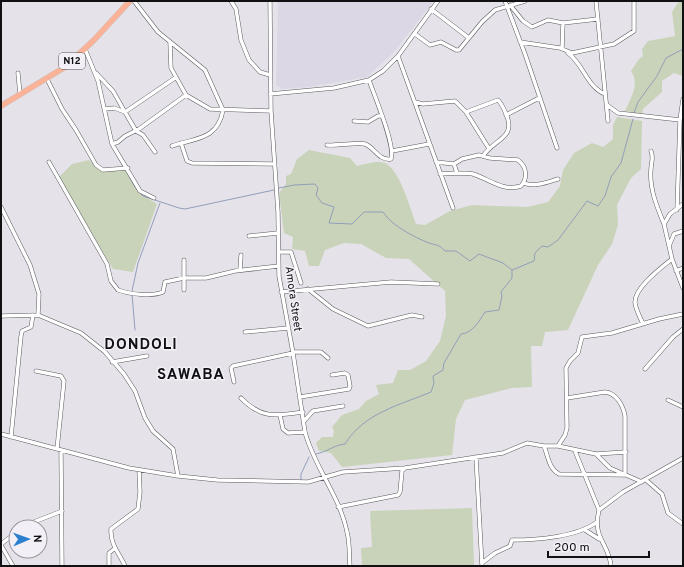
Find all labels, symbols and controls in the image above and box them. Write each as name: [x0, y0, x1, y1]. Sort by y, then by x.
road number: N12: [59, 53, 85, 69]
street label: Amora Street: [281, 265, 305, 333]
district label: DONDOLI: [104, 336, 178, 355]
district label: SAWABA: [157, 366, 225, 385]
north arrow: [8, 519, 48, 559]
scale bar: [548, 533, 649, 559]
text: N: [30, 534, 44, 543]
text: 200 m: [554, 540, 590, 556]

